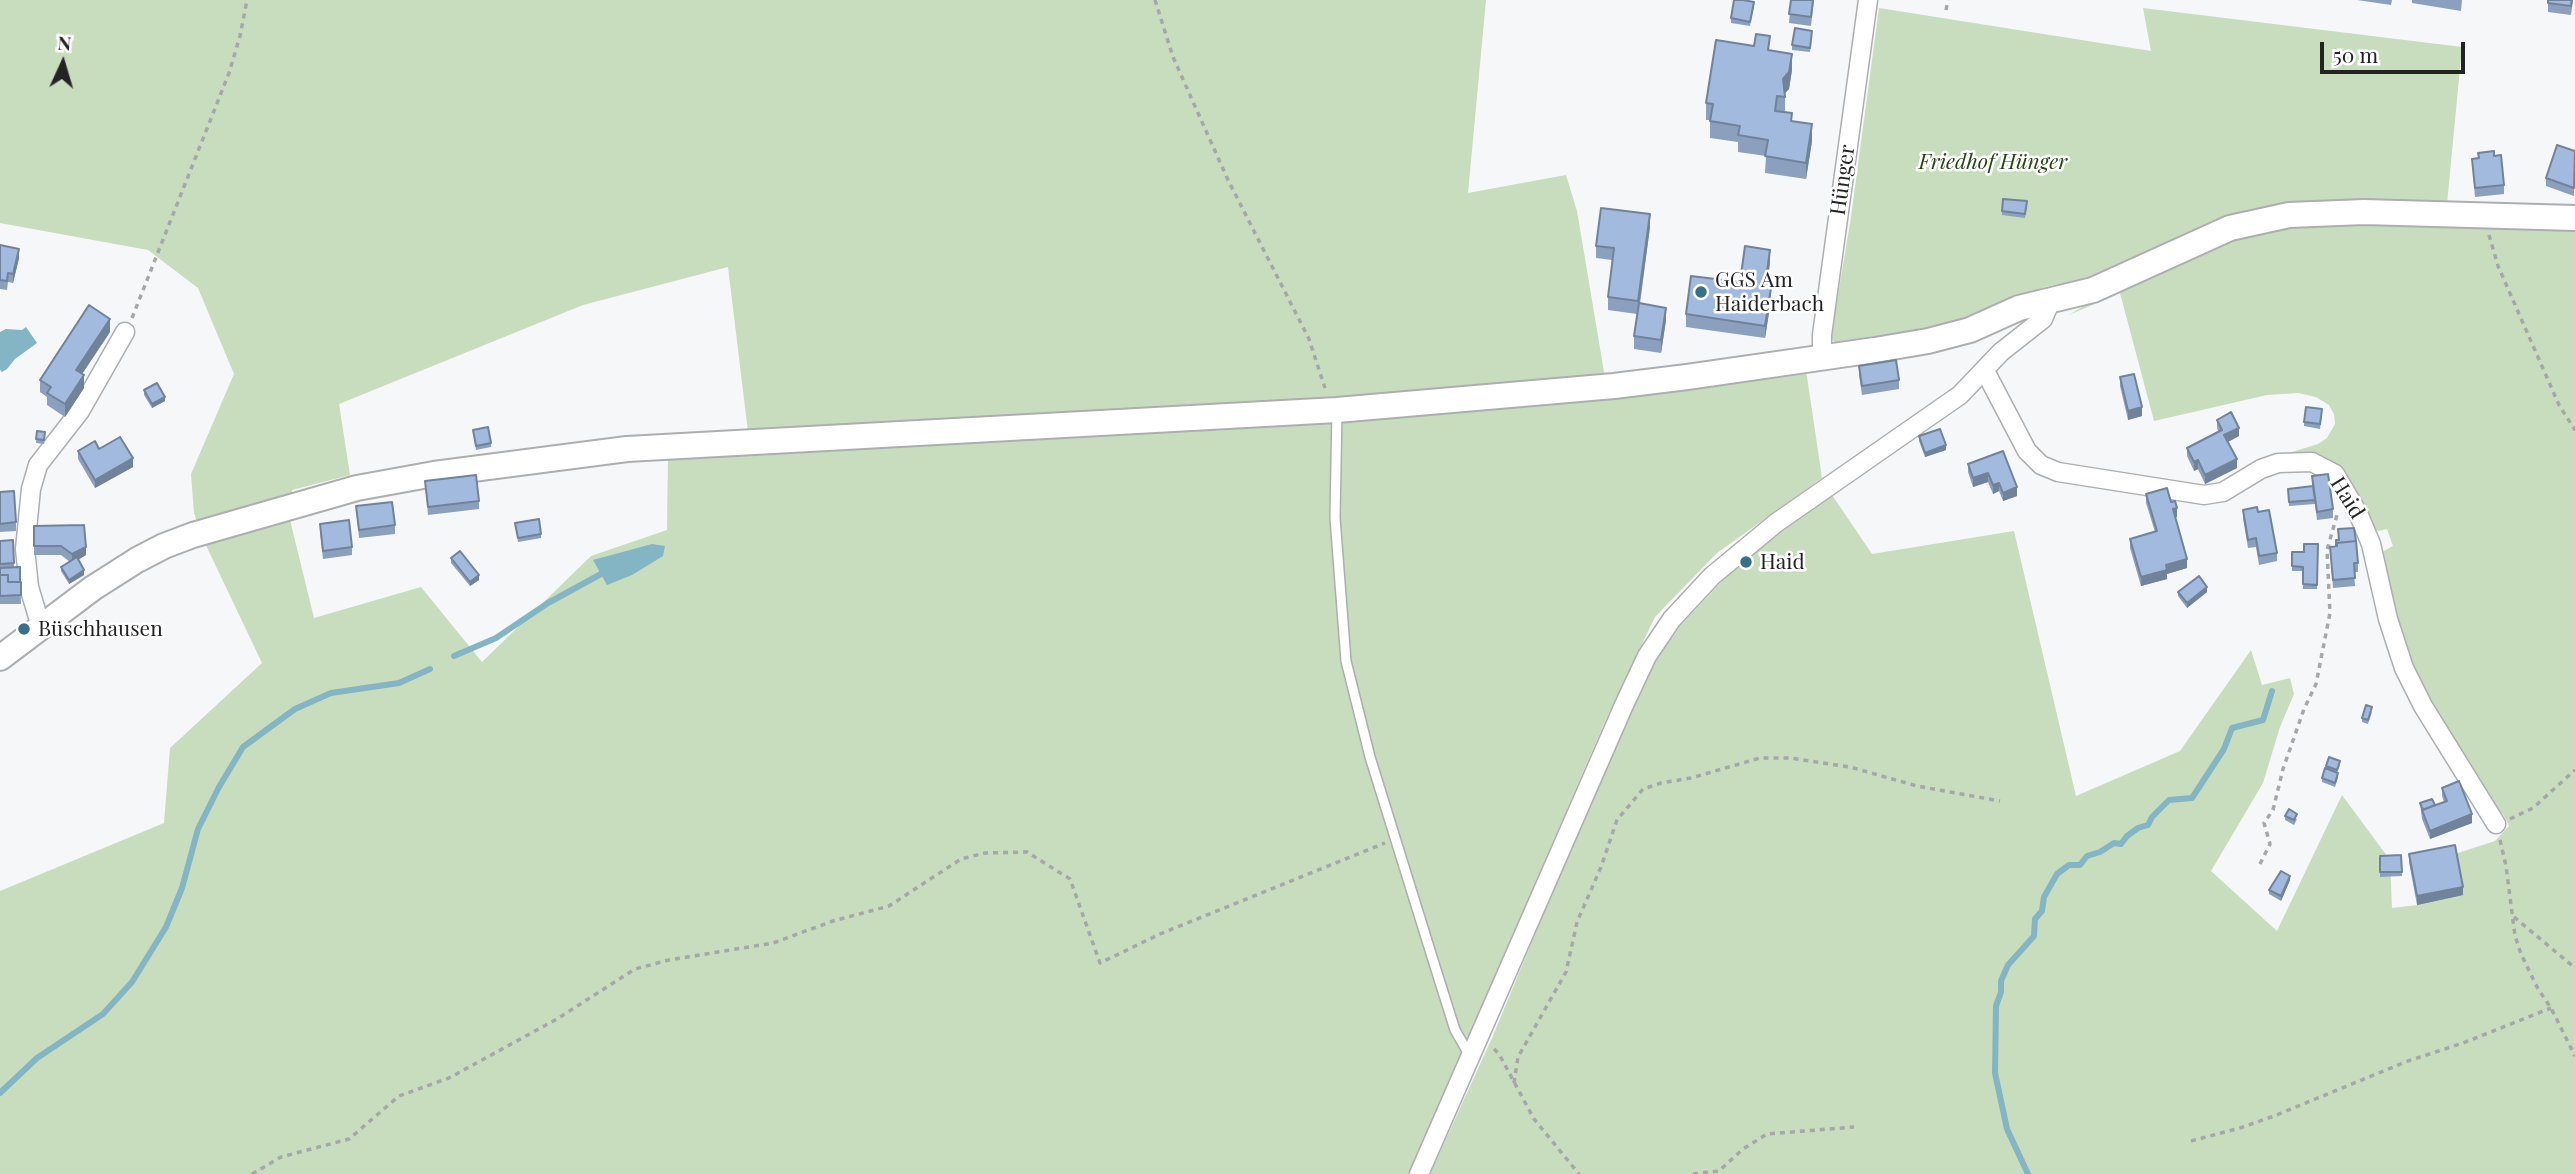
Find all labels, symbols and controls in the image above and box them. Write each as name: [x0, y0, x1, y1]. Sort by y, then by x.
north arrow: [28, 28, 98, 98]
scale bar: [2323, 28, 2468, 72]
text: N: [57, 29, 72, 55]
text: 50 m: [2333, 40, 2378, 68]
street label: Hünger: [1826, 143, 1860, 217]
park label: Friedhof Hünger: [1919, 149, 2067, 175]
place label: GGS Am Haiderbach: [1715, 267, 1824, 317]
marker: GGS Am Haiderbach: [1693, 284, 1709, 300]
street label: Haid: [2324, 472, 2370, 524]
place label: Haid: [1760, 549, 1805, 575]
marker: Haid: [1738, 554, 1754, 570]
place label: Büschhausen: [38, 616, 163, 642]
marker: Büschhausen: [16, 621, 32, 637]

